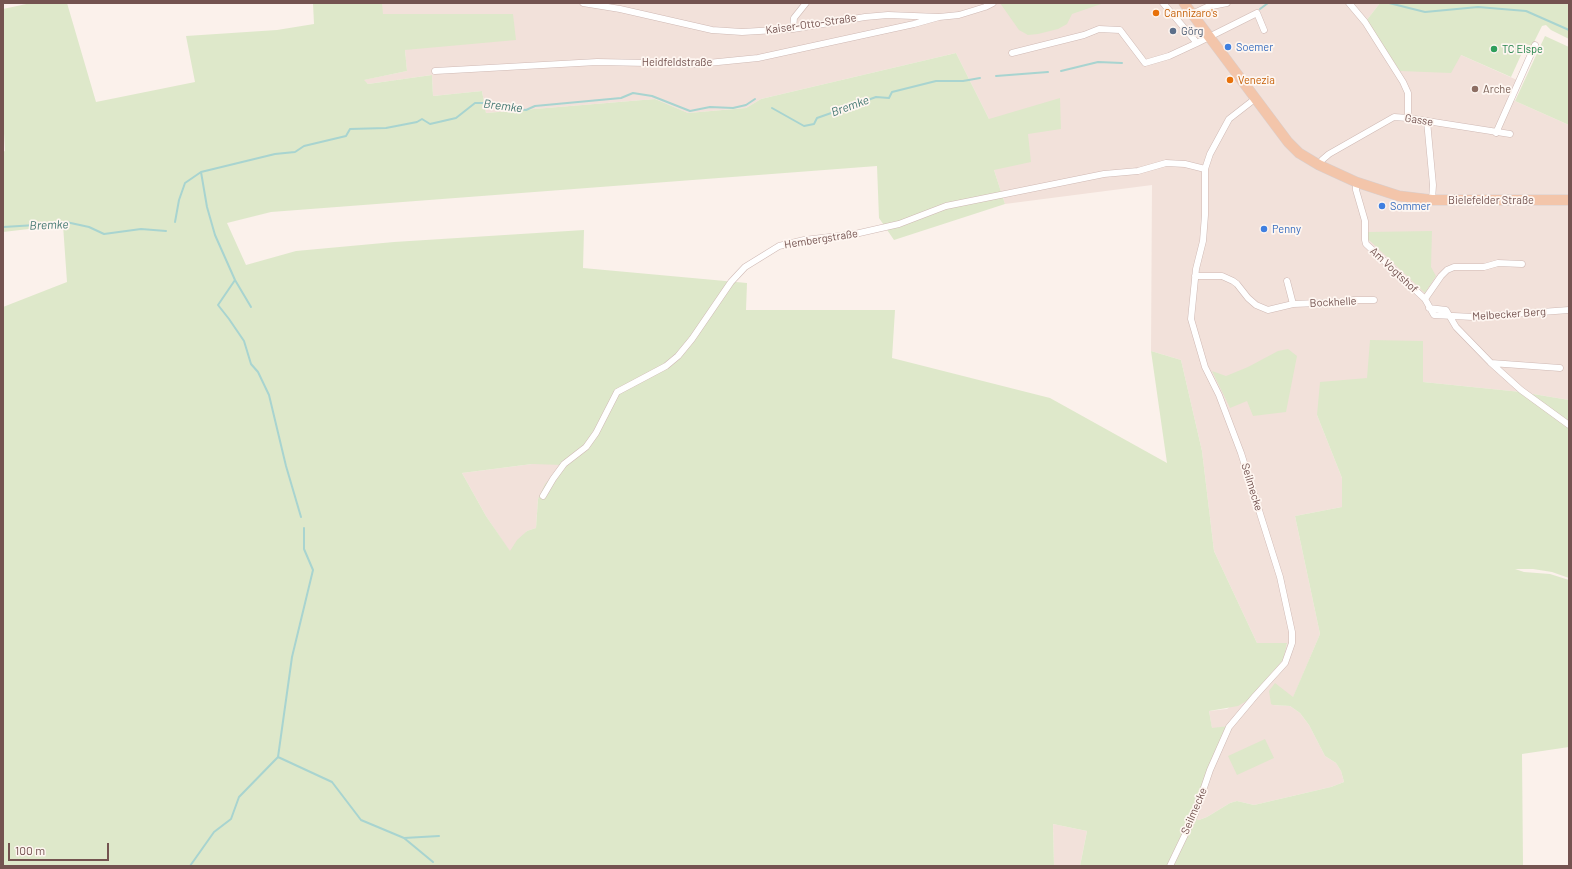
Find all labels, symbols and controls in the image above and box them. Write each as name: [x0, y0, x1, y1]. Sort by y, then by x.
place label: Cannizaro's: [1164, 6, 1218, 20]
marker: Cannizaro's: [1151, 8, 1161, 18]
street label: Kaiser-Otto-Straße: [765, 11, 857, 37]
place label: Görg: [1181, 24, 1203, 38]
marker: Görg: [1168, 26, 1178, 36]
place label: Soemer: [1236, 40, 1273, 54]
marker: Soemer: [1223, 42, 1233, 52]
place label: TC Elspe: [1502, 42, 1543, 56]
marker: TC Elspe: [1489, 44, 1499, 54]
street label: Heidfeldstraße: [642, 55, 712, 69]
place label: Venezia: [1238, 73, 1275, 87]
marker: Venezia: [1225, 75, 1235, 85]
place label: Arche: [1483, 82, 1511, 96]
marker: Arche: [1470, 84, 1480, 94]
water label: Bremke: [829, 93, 871, 119]
water label: Bremke: [483, 96, 523, 116]
street label: Gasse: [1404, 111, 1434, 129]
street label: Bielefelder Straße: [1448, 193, 1534, 207]
place label: Sommer: [1390, 199, 1430, 213]
marker: Sommer: [1377, 201, 1387, 211]
water label: Bremke: [29, 217, 69, 233]
place label: Penny: [1272, 222, 1301, 236]
marker: Penny: [1259, 224, 1269, 234]
street label: Hembergstraße: [783, 227, 859, 251]
street label: Am Vogtshof: [1367, 244, 1421, 296]
street label: Bockhelle: [1309, 294, 1357, 310]
street label: Melbecker Berg: [1472, 305, 1546, 323]
street label: Seilmecke: [1238, 461, 1266, 513]
street label: Seilmecke: [1178, 786, 1210, 836]
scale bar: [10, 835, 111, 861]
text: 100 m: [15, 843, 45, 857]

